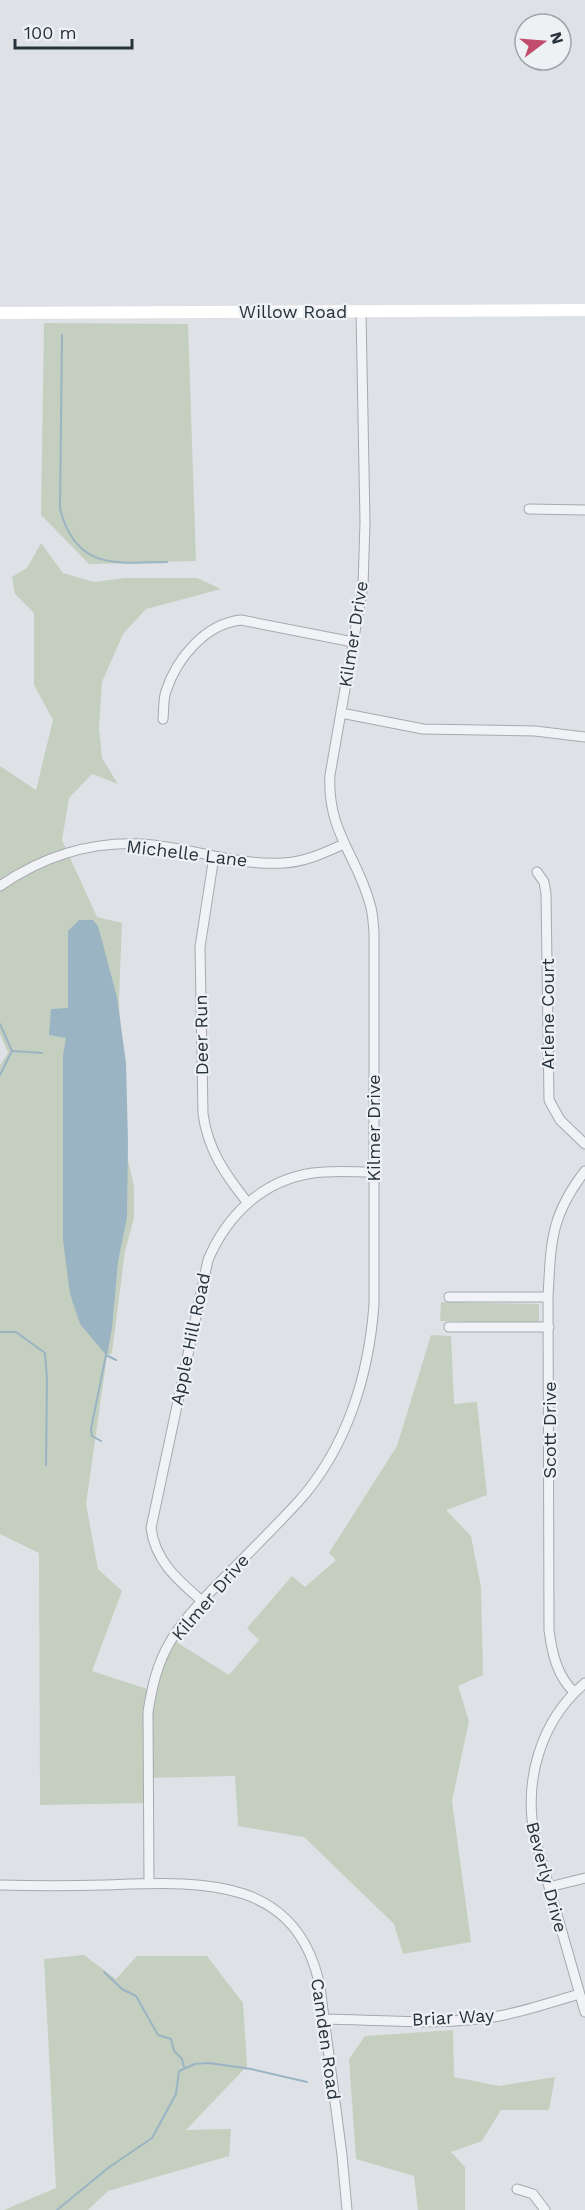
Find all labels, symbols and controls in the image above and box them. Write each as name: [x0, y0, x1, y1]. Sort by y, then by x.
scale bar: [15, 12, 132, 50]
north arrow: [513, 12, 573, 72]
text: 100 m: [24, 22, 77, 43]
text: N: [546, 30, 568, 46]
street label: Willow Road: [239, 301, 347, 322]
street label: Kilmer Drive: [334, 579, 372, 689]
street label: Michelle Lane: [125, 835, 249, 871]
street label: Arlene Court: [537, 958, 558, 1070]
street label: Deer Run: [190, 994, 212, 1076]
street label: Kilmer Drive: [363, 1074, 384, 1182]
street label: Apple Hill Road: [166, 1271, 214, 1407]
street label: Scott Drive: [539, 1381, 560, 1479]
street label: Kilmer Drive: [167, 1550, 253, 1644]
street label: Beverly Drive: [522, 1819, 572, 1935]
street label: Camden Road: [307, 1977, 345, 2101]
street label: Briar Way: [411, 2004, 495, 2030]

